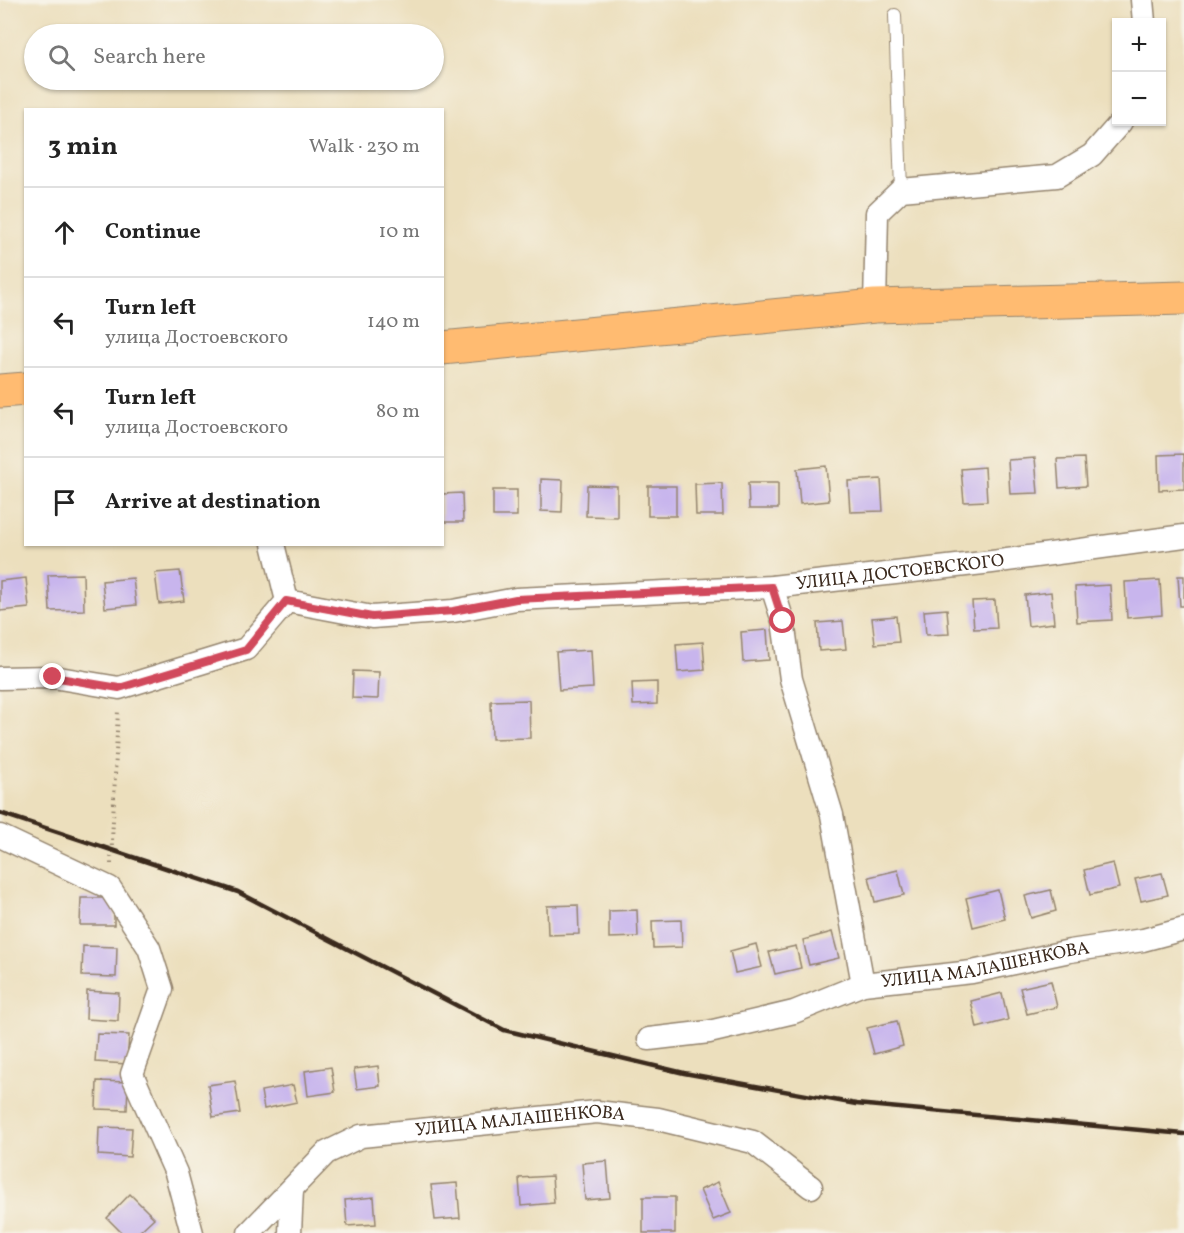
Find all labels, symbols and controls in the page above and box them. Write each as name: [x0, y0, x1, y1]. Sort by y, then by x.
map controls: [1112, 18, 1166, 126]
button: +: [1112, 18, 1166, 72]
search box: [24, 24, 444, 90]
icon: search: [45, 41, 78, 74]
text: Search here: [93, 42, 206, 73]
button: −: [1112, 72, 1166, 126]
text: 3 min: [48, 129, 118, 165]
text: Walk · 230 m: [309, 133, 420, 161]
icon: ahead: [48, 216, 81, 249]
text: Continue: [105, 217, 201, 248]
text: 10 m: [379, 218, 420, 246]
text: Turn left: [105, 293, 196, 324]
icon: left: [48, 306, 81, 339]
text: 140 m: [367, 308, 420, 336]
text: улица Достоевского: [105, 324, 288, 352]
text: Turn left: [105, 383, 196, 414]
icon: left: [48, 396, 81, 429]
text: 80 m: [376, 398, 420, 426]
text: улица Достоевского: [105, 414, 288, 442]
icon: arrive: [48, 486, 81, 519]
text: Arrive at destination: [105, 487, 321, 518]
street label: УЛИЦА ДОСТОЕВСКОГО: [795, 548, 1006, 597]
route start: [769, 607, 795, 633]
route end: [39, 663, 65, 689]
street label: УЛИЦА МАЛАШЕНКОВА: [880, 936, 1091, 994]
street label: УЛИЦА МАЛАШЕНКОВА: [414, 1099, 627, 1143]

